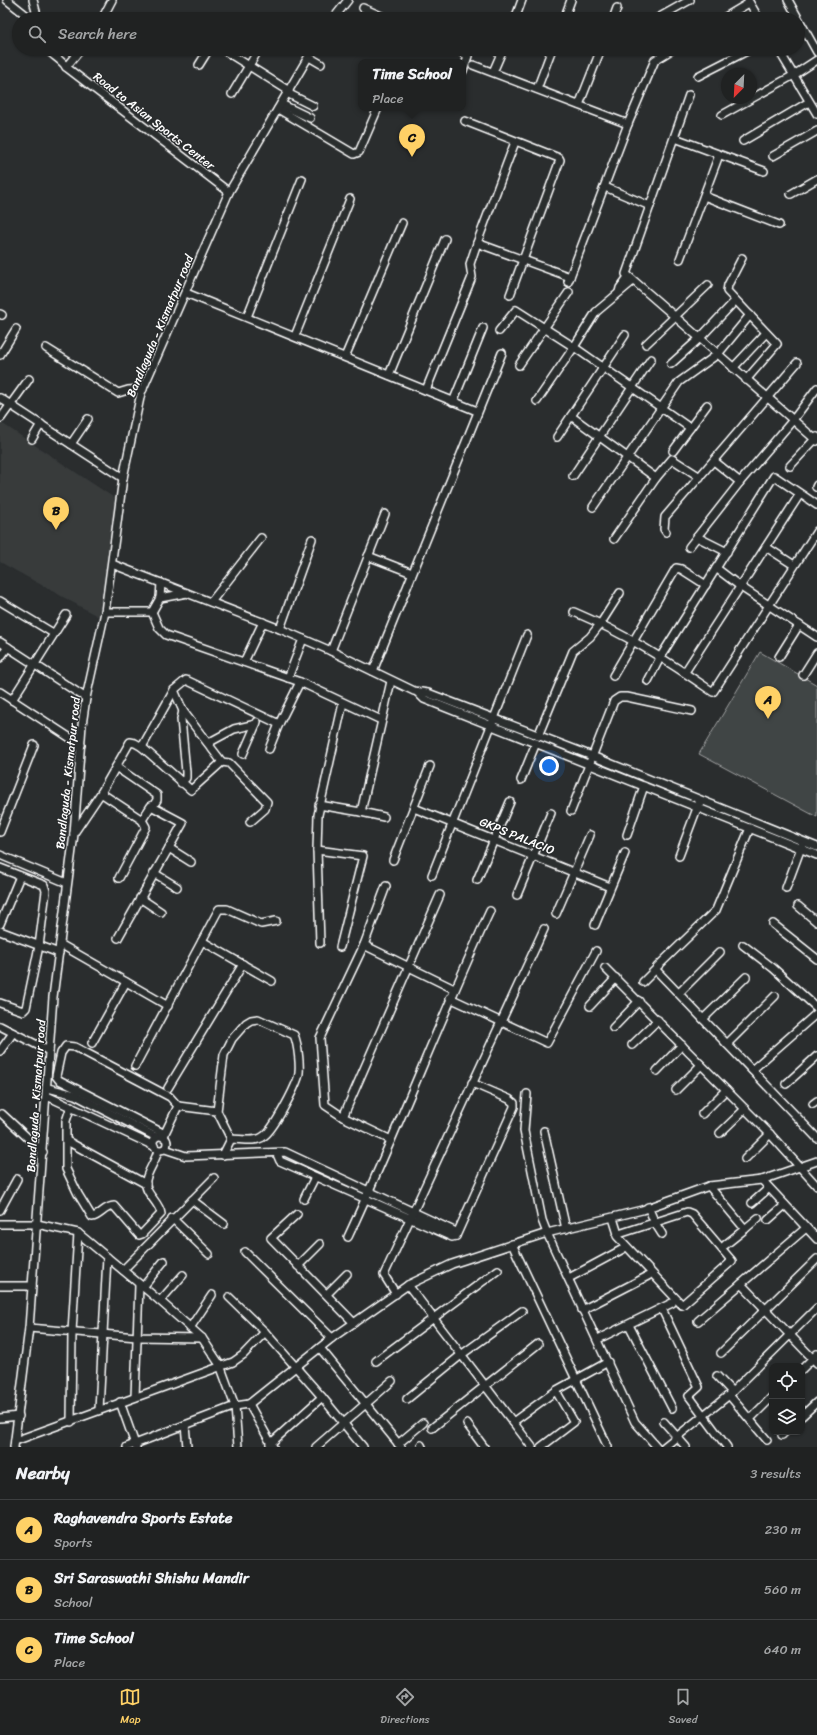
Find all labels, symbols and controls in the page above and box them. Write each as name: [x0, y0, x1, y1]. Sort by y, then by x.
search box: [12, 12, 805, 56]
text: Search here: [58, 21, 137, 47]
icon: search: [26, 23, 48, 45]
popup: [358, 59, 466, 111]
text: Time School: [372, 61, 452, 87]
street label: Road to Asian Sports Center: [88, 66, 221, 177]
north arrow: [721, 68, 757, 104]
text: Place: [372, 87, 403, 110]
pin: C: [399, 124, 425, 157]
street label: Bandlaguda - Kismatpur road: [120, 250, 201, 401]
pin: B: [43, 497, 69, 530]
pin: A: [755, 686, 781, 719]
street label: Bandlaguda - Kismatpur road: [49, 694, 87, 850]
your location: [539, 756, 559, 776]
street label: GKPS PALACIO: [476, 811, 558, 861]
street label: Bandlaguda - Kismatpur road: [20, 1017, 52, 1173]
map controls: [769, 1363, 805, 1435]
button: locate: [769, 1363, 805, 1399]
button: layers: [769, 1399, 805, 1435]
text: Nearby: [16, 1458, 70, 1488]
text: 3 results: [750, 1462, 801, 1485]
text: Raghavendra Sports Estate: [54, 1505, 232, 1531]
text: A: [25, 1518, 33, 1541]
text: 230 m: [765, 1518, 801, 1541]
text: Sports: [54, 1531, 92, 1554]
text: Sri Saraswathi Shishu Mandir: [54, 1565, 249, 1591]
text: B: [25, 1578, 33, 1601]
text: 560 m: [764, 1578, 801, 1601]
text: School: [54, 1591, 92, 1614]
text: Time School: [54, 1625, 134, 1651]
text: C: [25, 1638, 33, 1661]
text: 640 m: [764, 1638, 801, 1661]
text: Place: [54, 1651, 85, 1674]
tab: Map: [119, 1686, 141, 1729]
tab: Directions: [380, 1686, 430, 1729]
tab: Saved: [669, 1686, 698, 1729]

